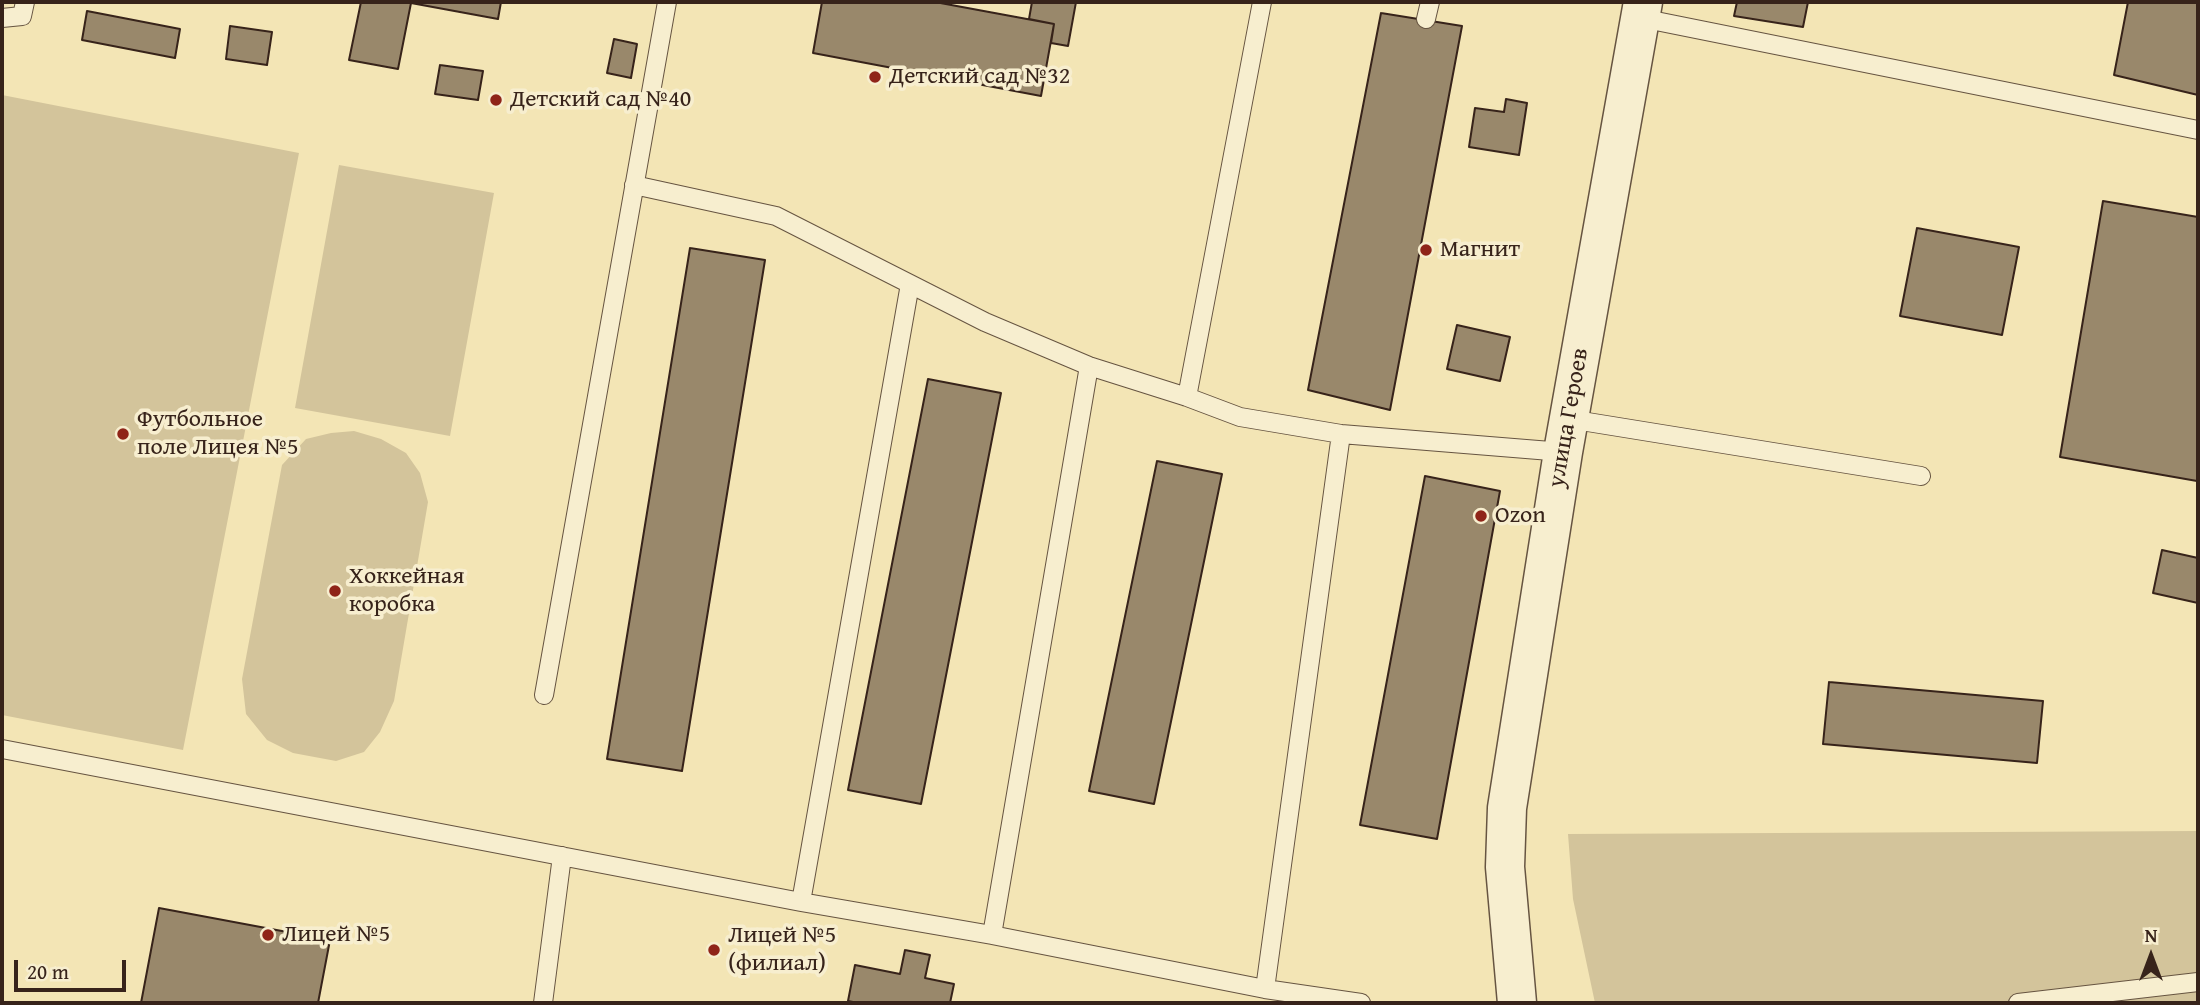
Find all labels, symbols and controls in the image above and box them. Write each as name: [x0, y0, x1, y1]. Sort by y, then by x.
place label: Детский сад №32: [889, 63, 1070, 91]
marker: Детский сад №32: [867, 69, 883, 85]
place label: Детский сад №40: [510, 86, 691, 114]
marker: Детский сад №40: [488, 92, 504, 108]
place label: Магнит: [1440, 236, 1520, 264]
marker: Магнит: [1418, 242, 1434, 258]
street label: улица Героев: [1543, 346, 1595, 490]
place label: Футбольное поле Лицея №5: [137, 406, 299, 462]
marker: Футбольное поле Лицея №5: [115, 426, 131, 442]
place label: Ozon: [1495, 502, 1546, 530]
marker: Ozon: [1473, 508, 1489, 524]
place label: Хоккейная коробка: [349, 563, 464, 619]
marker: Хоккейная коробка: [327, 583, 343, 599]
place label: Лицей №5: [282, 921, 390, 949]
north arrow: [2116, 921, 2186, 991]
text: N: [2145, 921, 2157, 949]
place label: Лицей №5 (филиал): [728, 922, 836, 978]
marker: Лицей №5: [260, 927, 276, 943]
marker: Лицей №5 (филиал): [706, 942, 722, 958]
scale bar: [18, 946, 130, 990]
text: 20 m: [27, 956, 69, 987]

